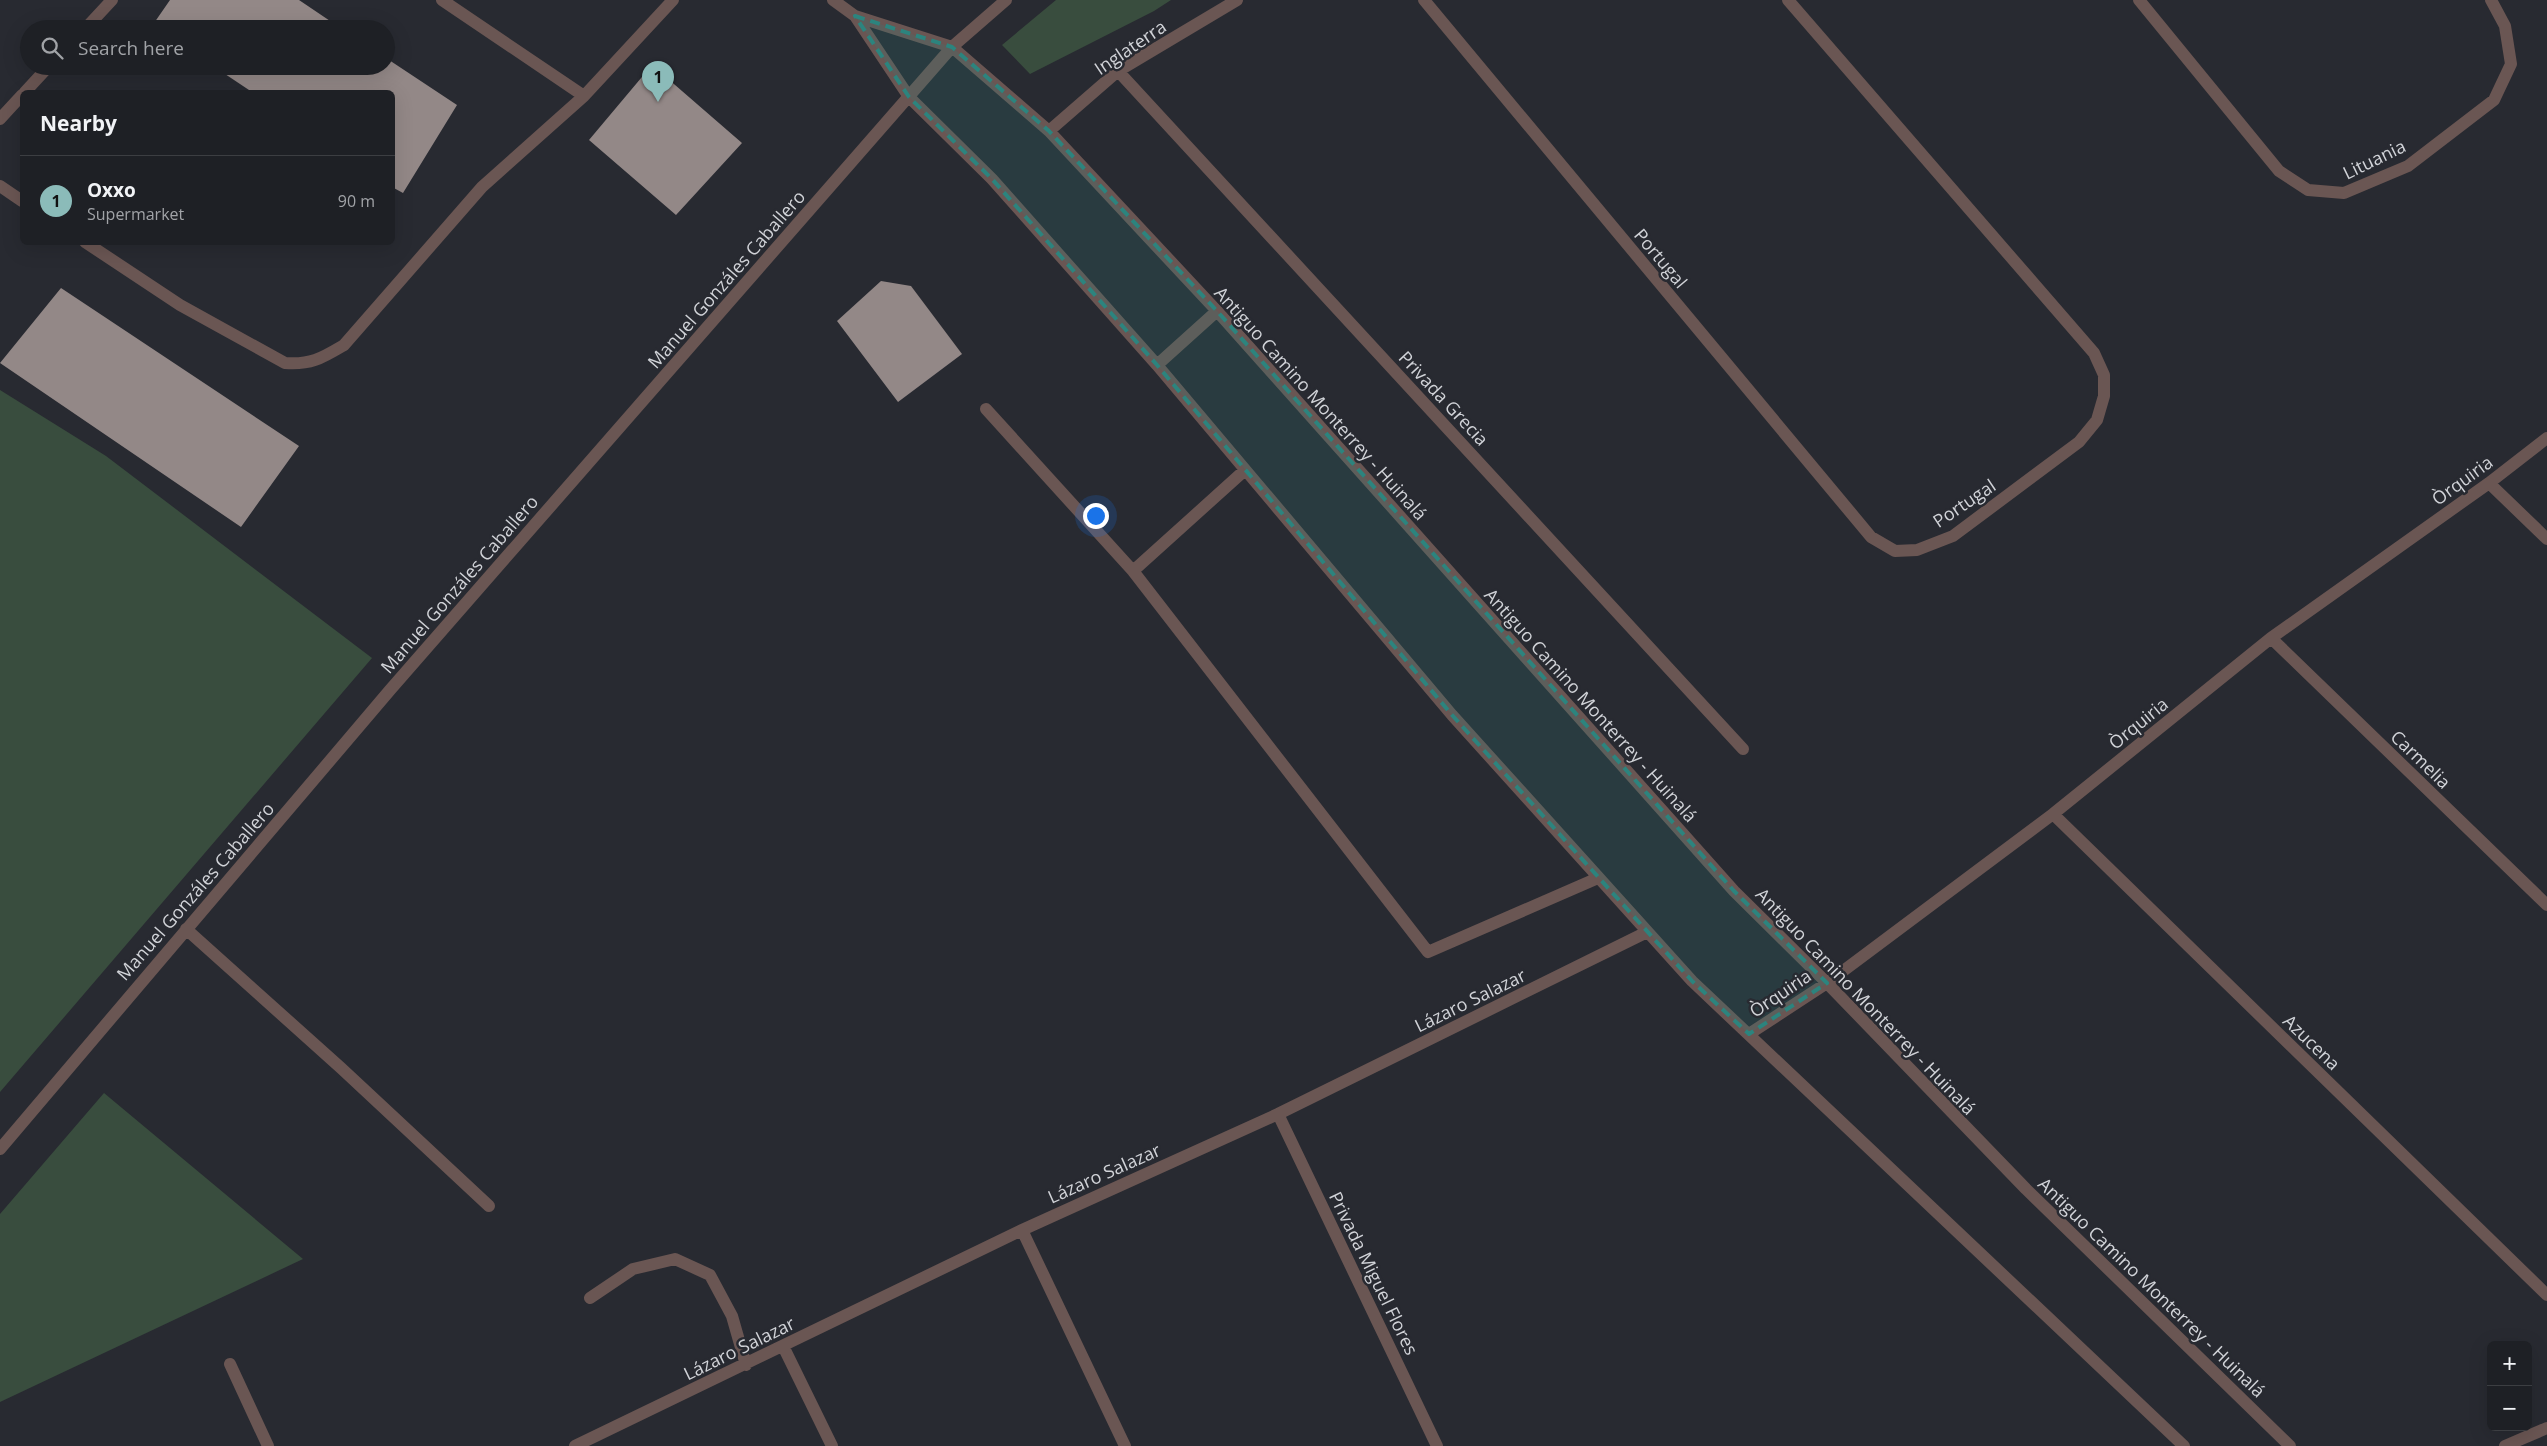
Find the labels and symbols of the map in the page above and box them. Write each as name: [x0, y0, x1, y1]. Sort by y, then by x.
street label: Inglaterra: [1089, 14, 1171, 80]
pin: 1: [642, 61, 674, 102]
street label: Lituania: [2339, 134, 2409, 184]
street label: Manuel Gonzáles Caballero: [642, 185, 810, 373]
street label: Portugal: [1629, 223, 1693, 293]
street label: Antiguo Camino Monterrey - Huinalá: [1209, 281, 1433, 525]
street label: Privada Grecia: [1394, 346, 1494, 450]
street label: Òrquiria: [2427, 450, 2497, 510]
street label: Portugal: [1928, 473, 2000, 533]
street label: Manuel Gonzáles Caballero: [375, 490, 543, 678]
your location: [1083, 503, 1109, 529]
street label: Antiguo Camino Monterrey - Huinalá: [1479, 583, 1703, 827]
street label: Òrquiria: [2103, 692, 2173, 754]
street label: Carmelia: [2386, 724, 2456, 794]
street label: Manuel Gonzáles Caballero: [111, 797, 279, 985]
street label: Antiguo Camino Monterrey - Huinalá: [1751, 882, 1981, 1120]
street label: Lázaro Salazar: [1410, 962, 1530, 1037]
street label: Òrquiria: [1744, 964, 1816, 1022]
street label: Azucena: [2278, 1009, 2346, 1075]
street label: Lázaro Salazar: [1044, 1137, 1165, 1209]
street label: Antiguo Camino Monterrey - Huinalá: [2033, 1172, 2271, 1402]
street label: Privada Miguel Flores: [1324, 1187, 1424, 1359]
street label: Lázaro Salazar: [679, 1310, 799, 1385]

